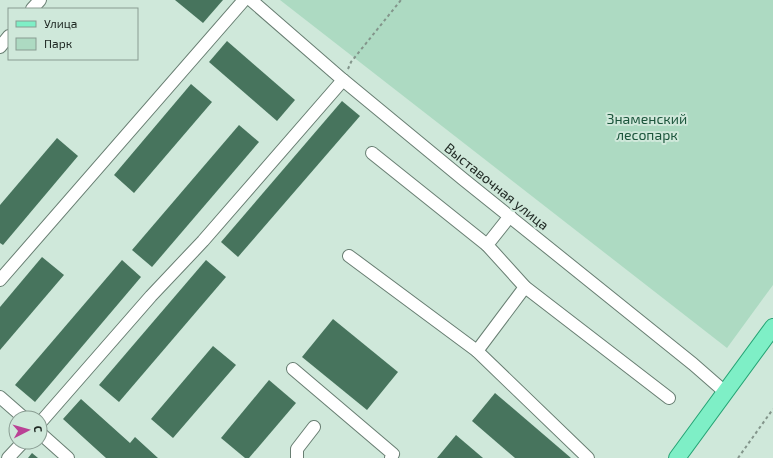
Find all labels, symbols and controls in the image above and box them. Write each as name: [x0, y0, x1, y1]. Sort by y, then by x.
legend: [8, 8, 138, 60]
text: Улица: [44, 16, 77, 30]
text: Парк: [44, 36, 73, 50]
park label: Знаменский лесопарк: [607, 110, 687, 143]
street label: Выставочная улица: [441, 139, 553, 233]
north arrow: [8, 410, 48, 450]
text: С: [32, 425, 45, 433]

